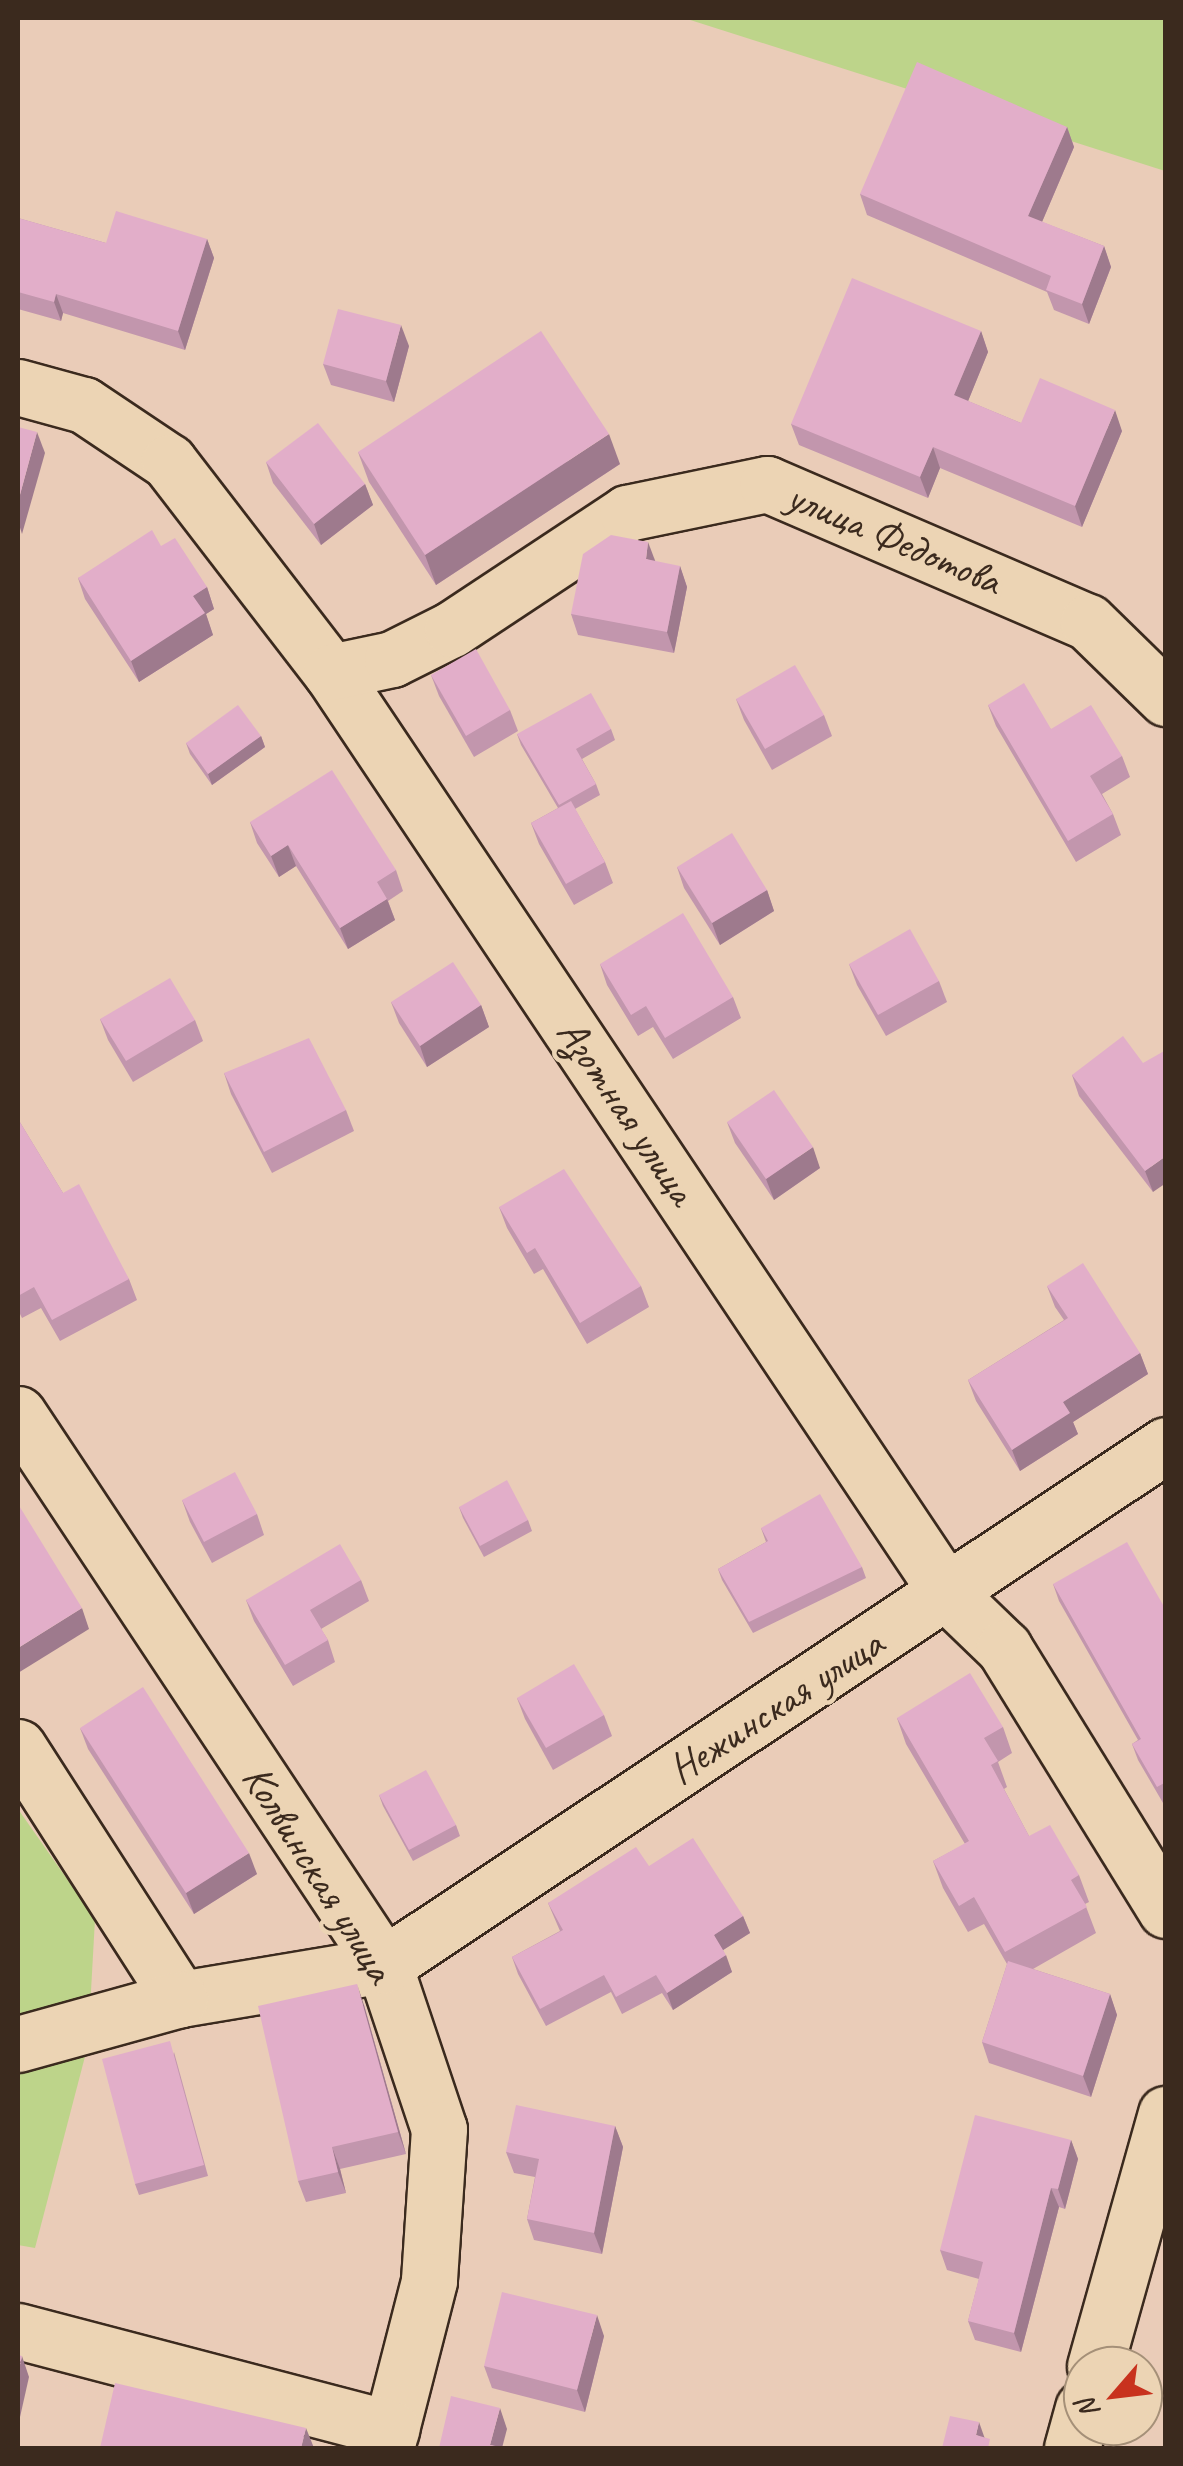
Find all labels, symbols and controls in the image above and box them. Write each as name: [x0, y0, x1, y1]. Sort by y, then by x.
street label: улица Федотова: [777, 470, 1011, 608]
street label: Азотная улица: [546, 1010, 706, 1214]
street label: Нежинская улица: [658, 1618, 894, 1796]
street label: Колвинская улица: [231, 1755, 405, 1993]
north arrow: [1063, 2346, 1163, 2446]
text: N: [1068, 2394, 1107, 2425]

